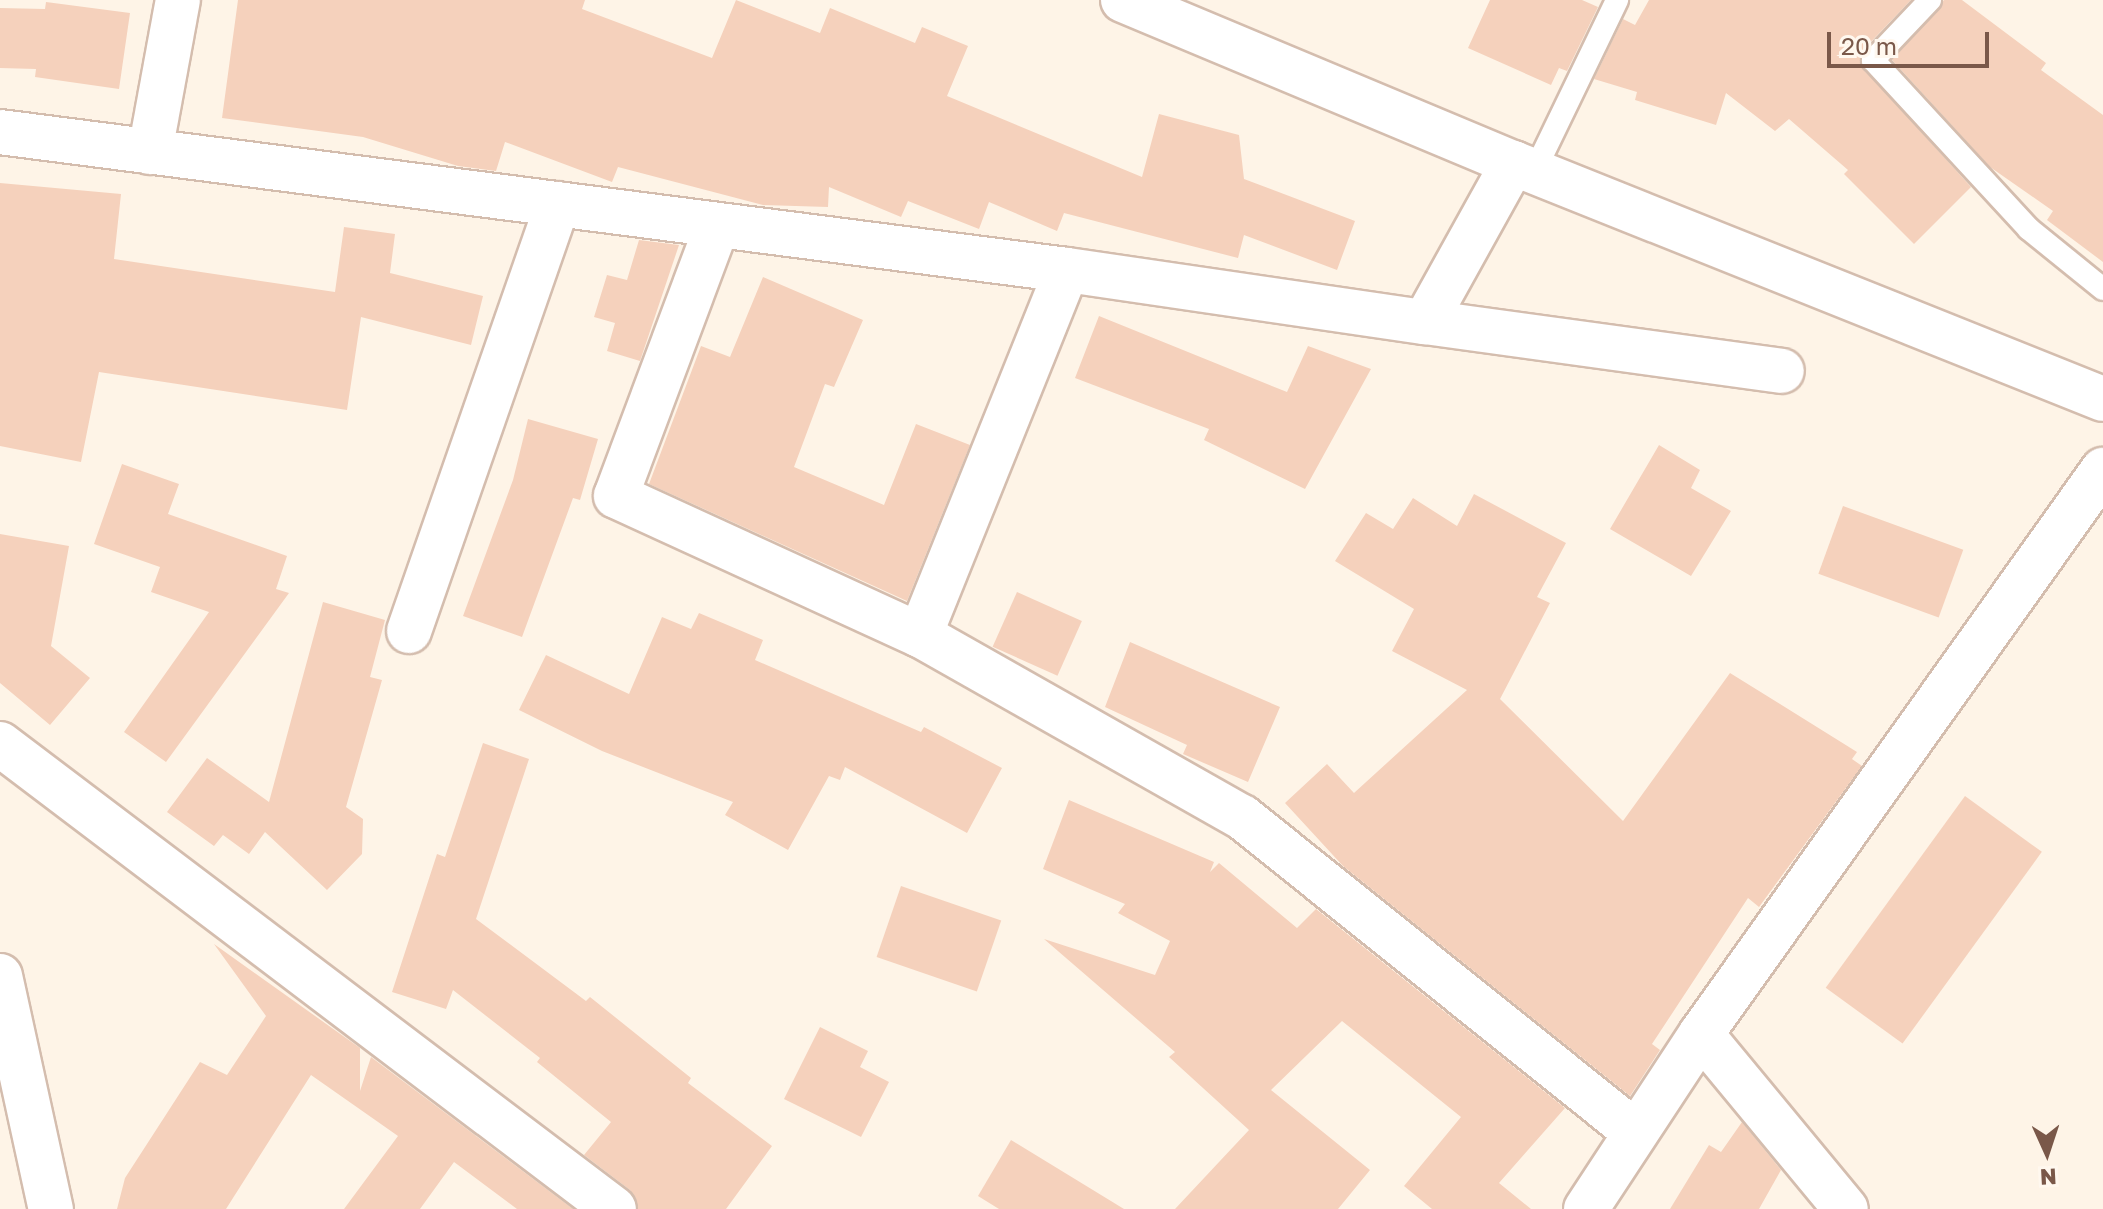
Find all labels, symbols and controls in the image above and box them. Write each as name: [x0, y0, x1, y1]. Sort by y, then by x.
scale bar: [1831, 16, 1993, 66]
text: 20 m: [1841, 31, 1897, 60]
north arrow: [2007, 1113, 2087, 1193]
text: N: [2039, 1164, 2057, 1191]

